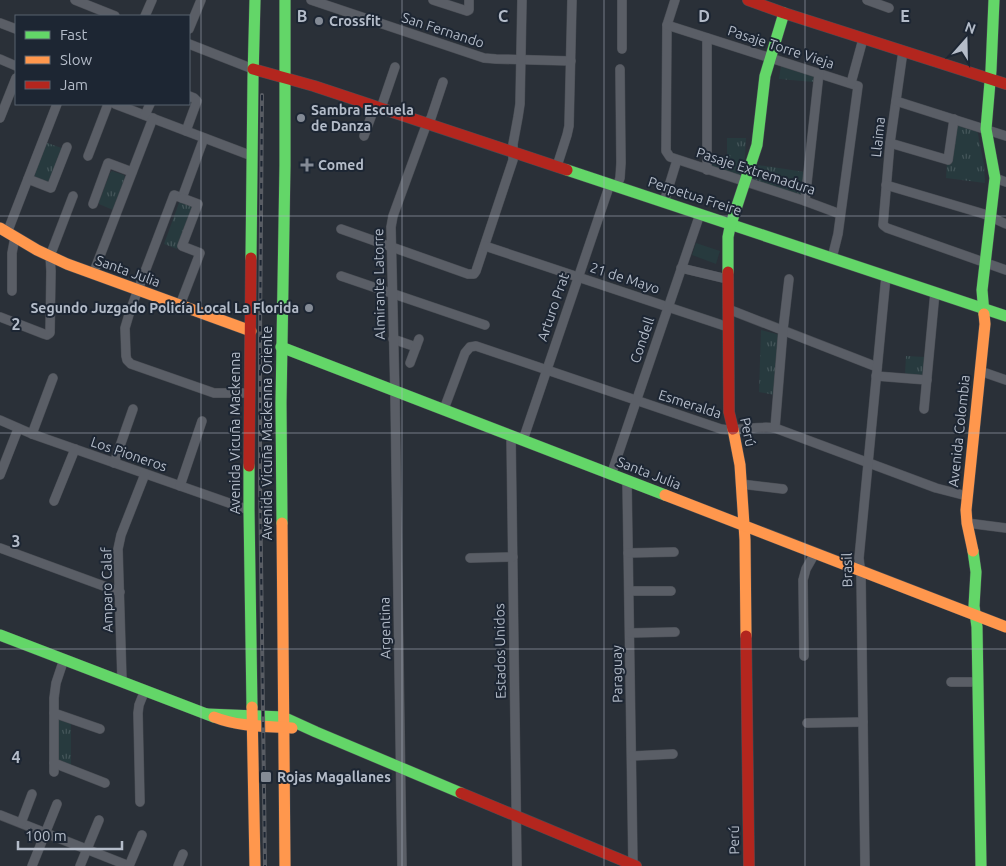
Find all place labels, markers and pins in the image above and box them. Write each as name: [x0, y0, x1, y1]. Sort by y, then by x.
place label: Crossfit: [329, 13, 381, 29]
marker: Crossfit: [313, 15, 325, 27]
place label: Sambra Escuela de Danza: [311, 102, 414, 134]
marker: Sambra Escuela de Danza: [295, 112, 307, 124]
place label: Comed: [318, 157, 364, 173]
marker: Comed: [300, 158, 314, 172]
place label: Segundo Juzgado Policía Local La Florida: [30, 300, 299, 316]
marker: Segundo Juzgado Policía Local La Florida: [303, 302, 315, 314]
place label: Rojas Magallanes: [277, 769, 391, 785]
marker: Rojas Magallanes: [259, 770, 273, 784]

